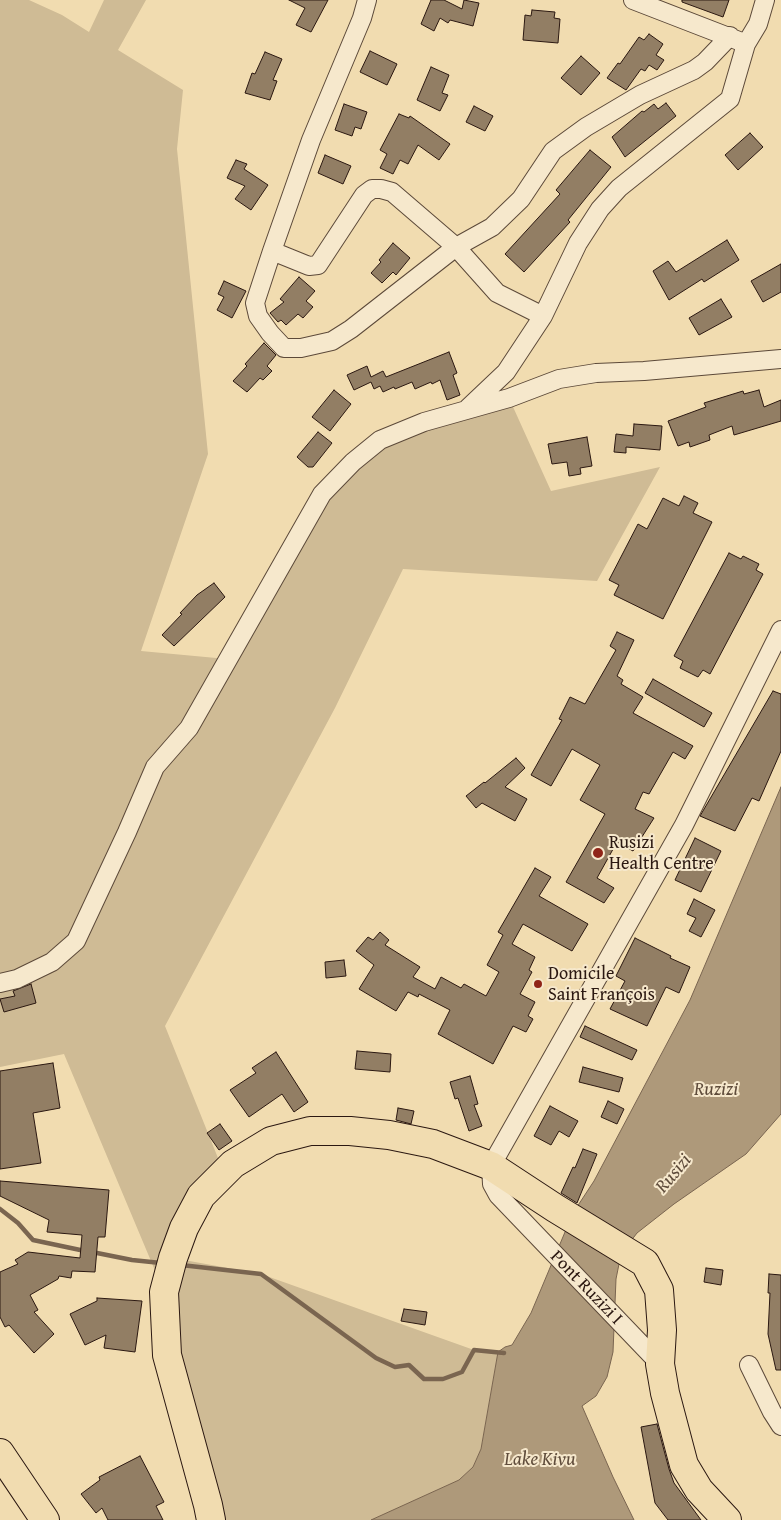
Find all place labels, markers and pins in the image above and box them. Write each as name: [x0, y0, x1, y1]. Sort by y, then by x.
place label: Rusizi Health Centre: [609, 832, 714, 874]
marker: Rusizi Health Centre: [591, 846, 605, 860]
place label: Domicile Saint François: [548, 963, 655, 1006]
marker: Domicile Saint François: [532, 978, 544, 990]

